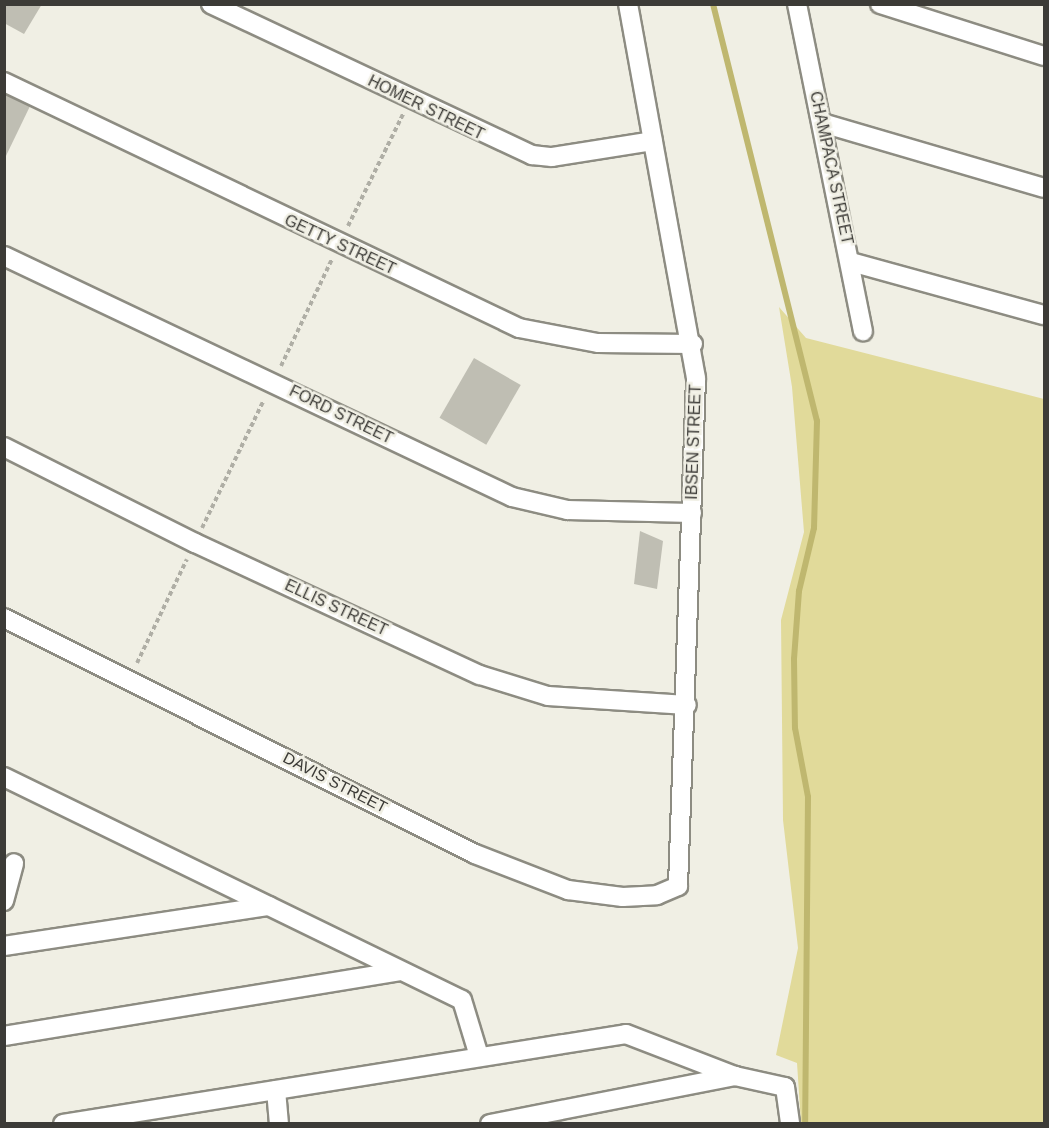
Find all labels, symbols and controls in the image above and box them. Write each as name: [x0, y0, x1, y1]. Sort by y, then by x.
street label: HOMER STREET: [365, 72, 487, 144]
street label: CHAMPACA STREET: [805, 89, 857, 247]
street label: GETTY STREET: [281, 211, 399, 279]
street label: FORD STREET: [286, 382, 396, 448]
street label: IBSEN STREET: [682, 384, 706, 500]
street label: ELLIS STREET: [282, 576, 390, 640]
street label: DAVIS STREET: [280, 748, 390, 818]

